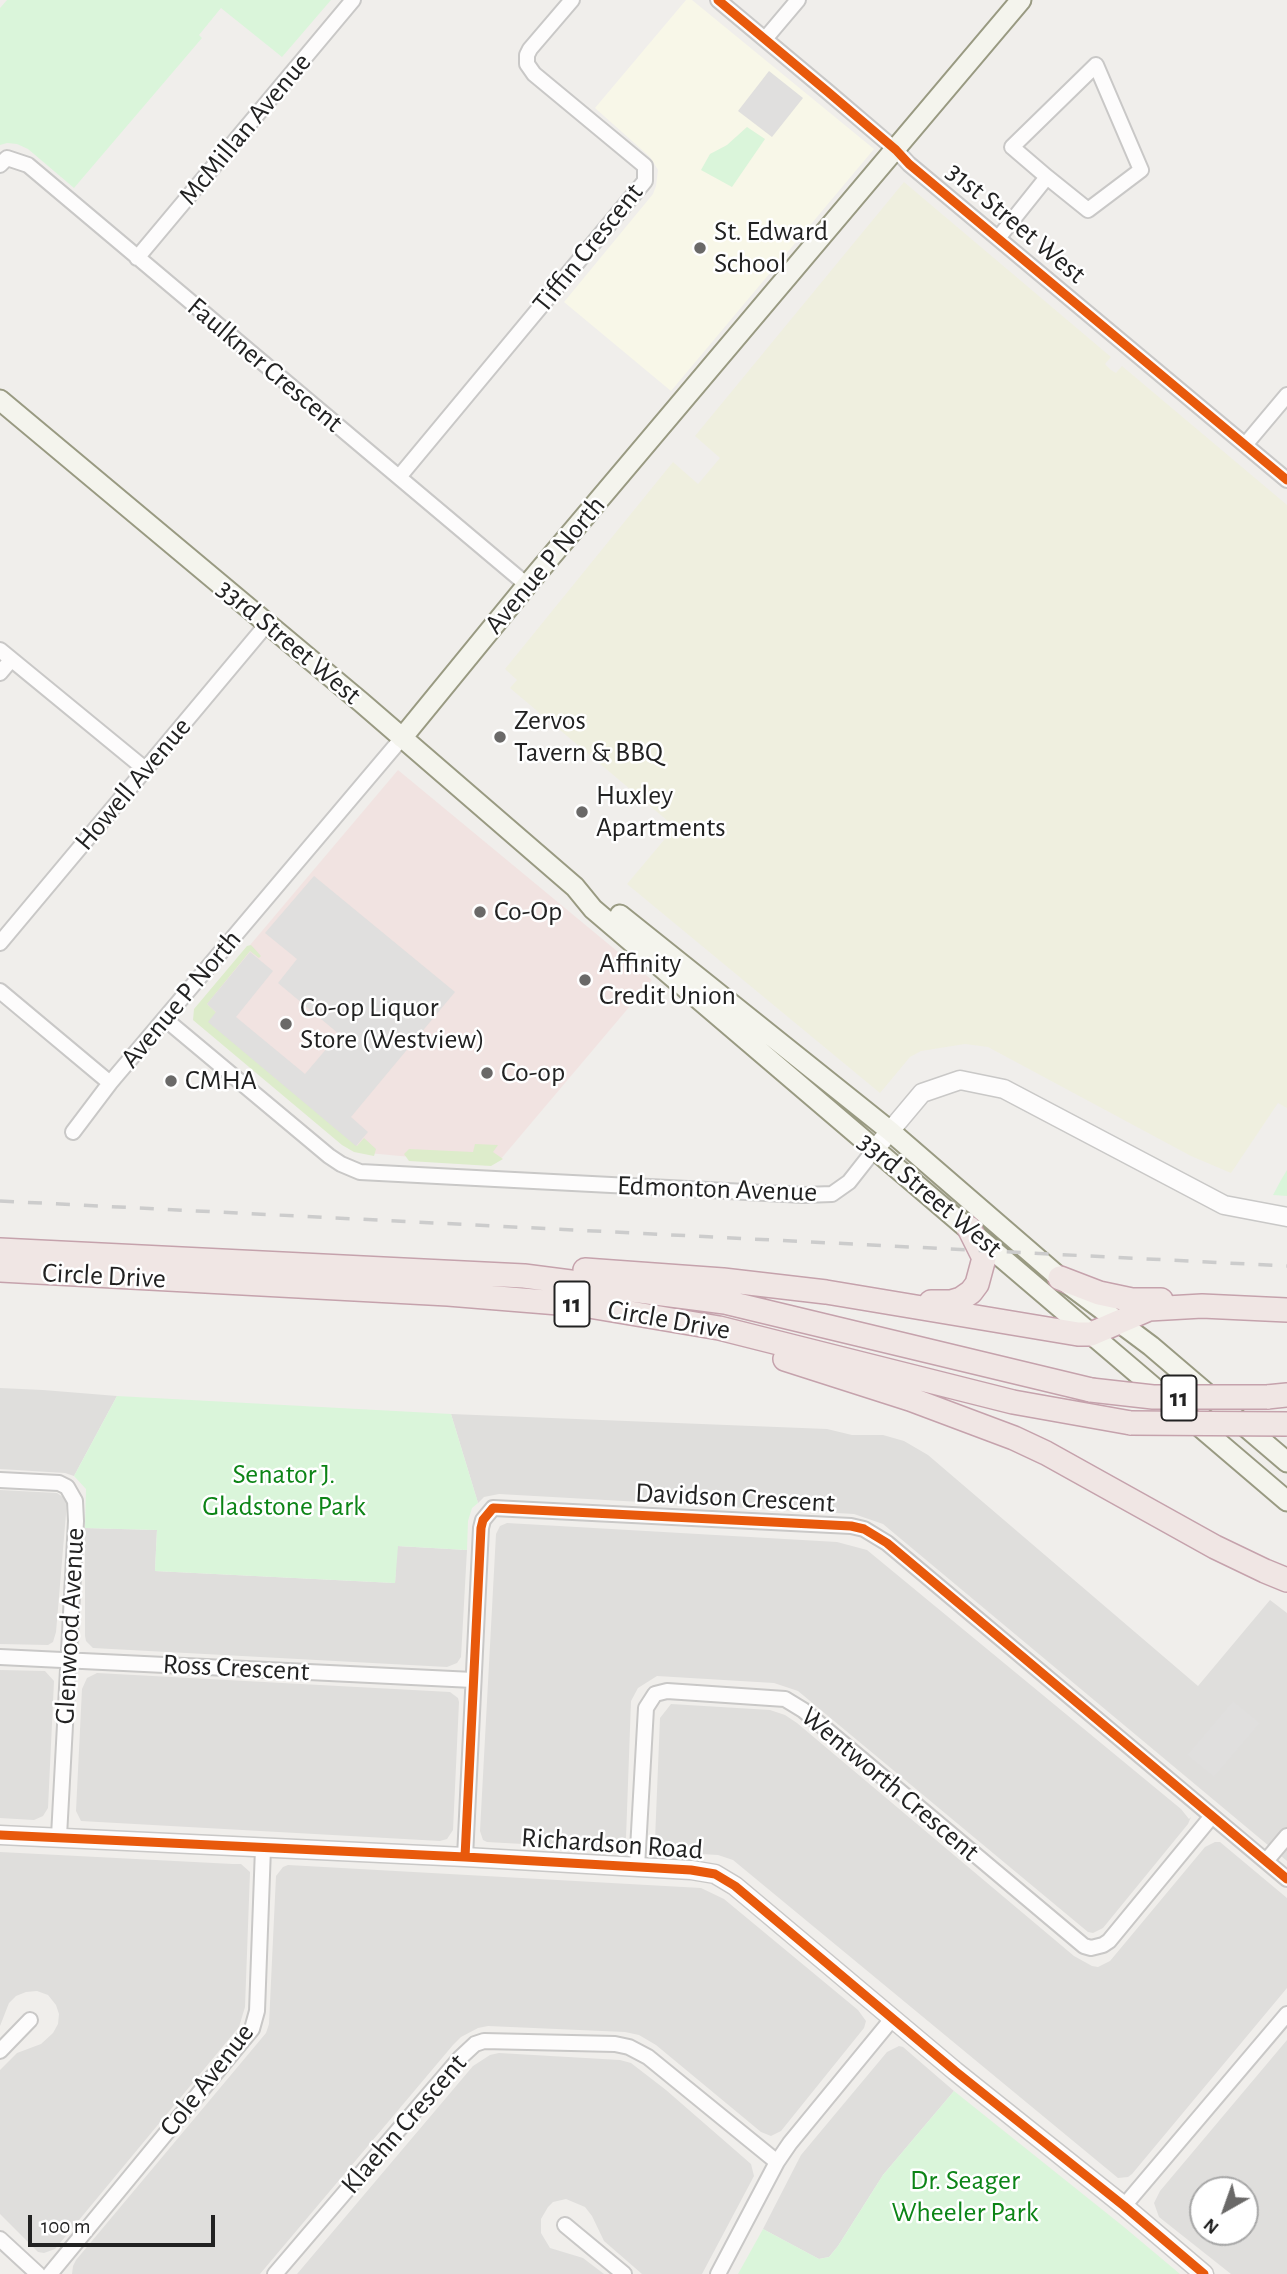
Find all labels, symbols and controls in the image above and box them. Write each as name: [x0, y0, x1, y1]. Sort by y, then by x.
street label: McMillan Avenue: [172, 46, 318, 212]
street label: 31st Street West: [939, 155, 1093, 291]
street label: Tiffin Crescent: [526, 176, 650, 320]
place label: St. Edward School: [714, 215, 828, 281]
marker: St. Edward School: [692, 240, 708, 256]
street label: Faulkner Crescent: [180, 290, 350, 440]
street label: Avenue P North: [477, 489, 613, 641]
street label: 33rd Street West: [210, 572, 368, 712]
place label: Zervos Tavern & BBQ: [514, 704, 663, 770]
street label: Howell Avenue: [68, 711, 198, 857]
marker: Zervos Tavern & BBQ: [492, 729, 508, 745]
place label: Huxley Apartments: [596, 779, 726, 845]
marker: Huxley Apartments: [574, 804, 590, 820]
place label: Co-Op: [494, 895, 562, 929]
marker: Co-Op: [472, 904, 488, 920]
street label: Avenue P North: [113, 923, 249, 1075]
place label: Affinity Credit Union: [599, 947, 736, 1013]
marker: Affinity Credit Union: [577, 972, 593, 988]
place label: Co-op Liquor Store (Westview): [300, 991, 485, 1057]
marker: Co-op Liquor Store (Westview): [278, 1016, 294, 1032]
place label: Co-op: [501, 1056, 565, 1090]
place label: CMHA: [185, 1064, 257, 1098]
marker: Co-op: [479, 1065, 495, 1081]
marker: CMHA: [163, 1073, 179, 1089]
street label: 33rd Street West: [851, 1125, 1009, 1265]
street label: Edmonton Avenue: [616, 1169, 818, 1209]
street label: Circle Drive: [41, 1256, 167, 1296]
road number: 11: [554, 1282, 590, 1326]
street label: Circle Drive: [605, 1293, 733, 1347]
road number: 11: [1162, 1376, 1196, 1420]
park label: Senator J. Gladstone Park: [202, 1458, 366, 1524]
street label: Davidson Crescent: [634, 1476, 836, 1520]
street label: Glenwood Avenue: [48, 1527, 92, 1725]
street label: Ross Crescent: [162, 1647, 310, 1689]
street label: Wentworth Crescent: [794, 1700, 986, 1868]
street label: Richardson Road: [520, 1821, 704, 1867]
street label: Cole Avenue: [153, 2017, 261, 2143]
street label: Klaehn Crescent: [334, 2047, 474, 2201]
park label: Dr. Seager Wheeler Park: [892, 2164, 1038, 2230]
north arrow: [1189, 2176, 1259, 2246]
scale bar: [32, 2200, 219, 2244]
text: N: [1200, 2214, 1223, 2237]
text: 100 m: [41, 2216, 91, 2237]

